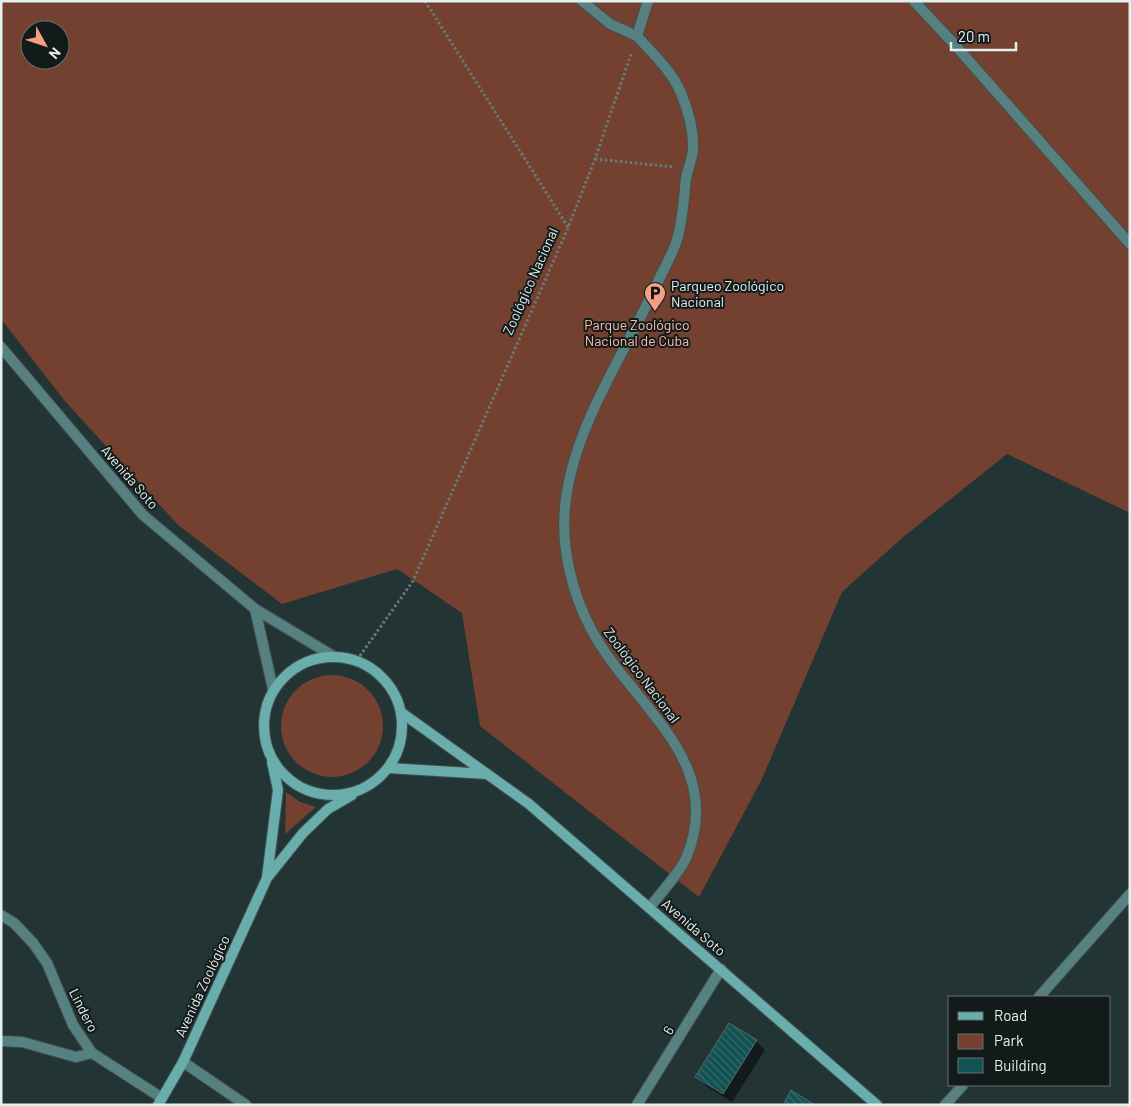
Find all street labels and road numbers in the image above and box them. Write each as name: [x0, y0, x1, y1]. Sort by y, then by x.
street label: Zoológico Nacional: [499, 225, 561, 337]
street label: Avenida Soto: [98, 442, 162, 512]
street label: Zoológico Nacional: [600, 624, 684, 726]
street label: Avenida Soto: [659, 895, 729, 959]
street label: Avenida Zoológico: [171, 932, 233, 1040]
street label: Lindero: [66, 985, 102, 1035]
street label: 6: [659, 1022, 677, 1038]

